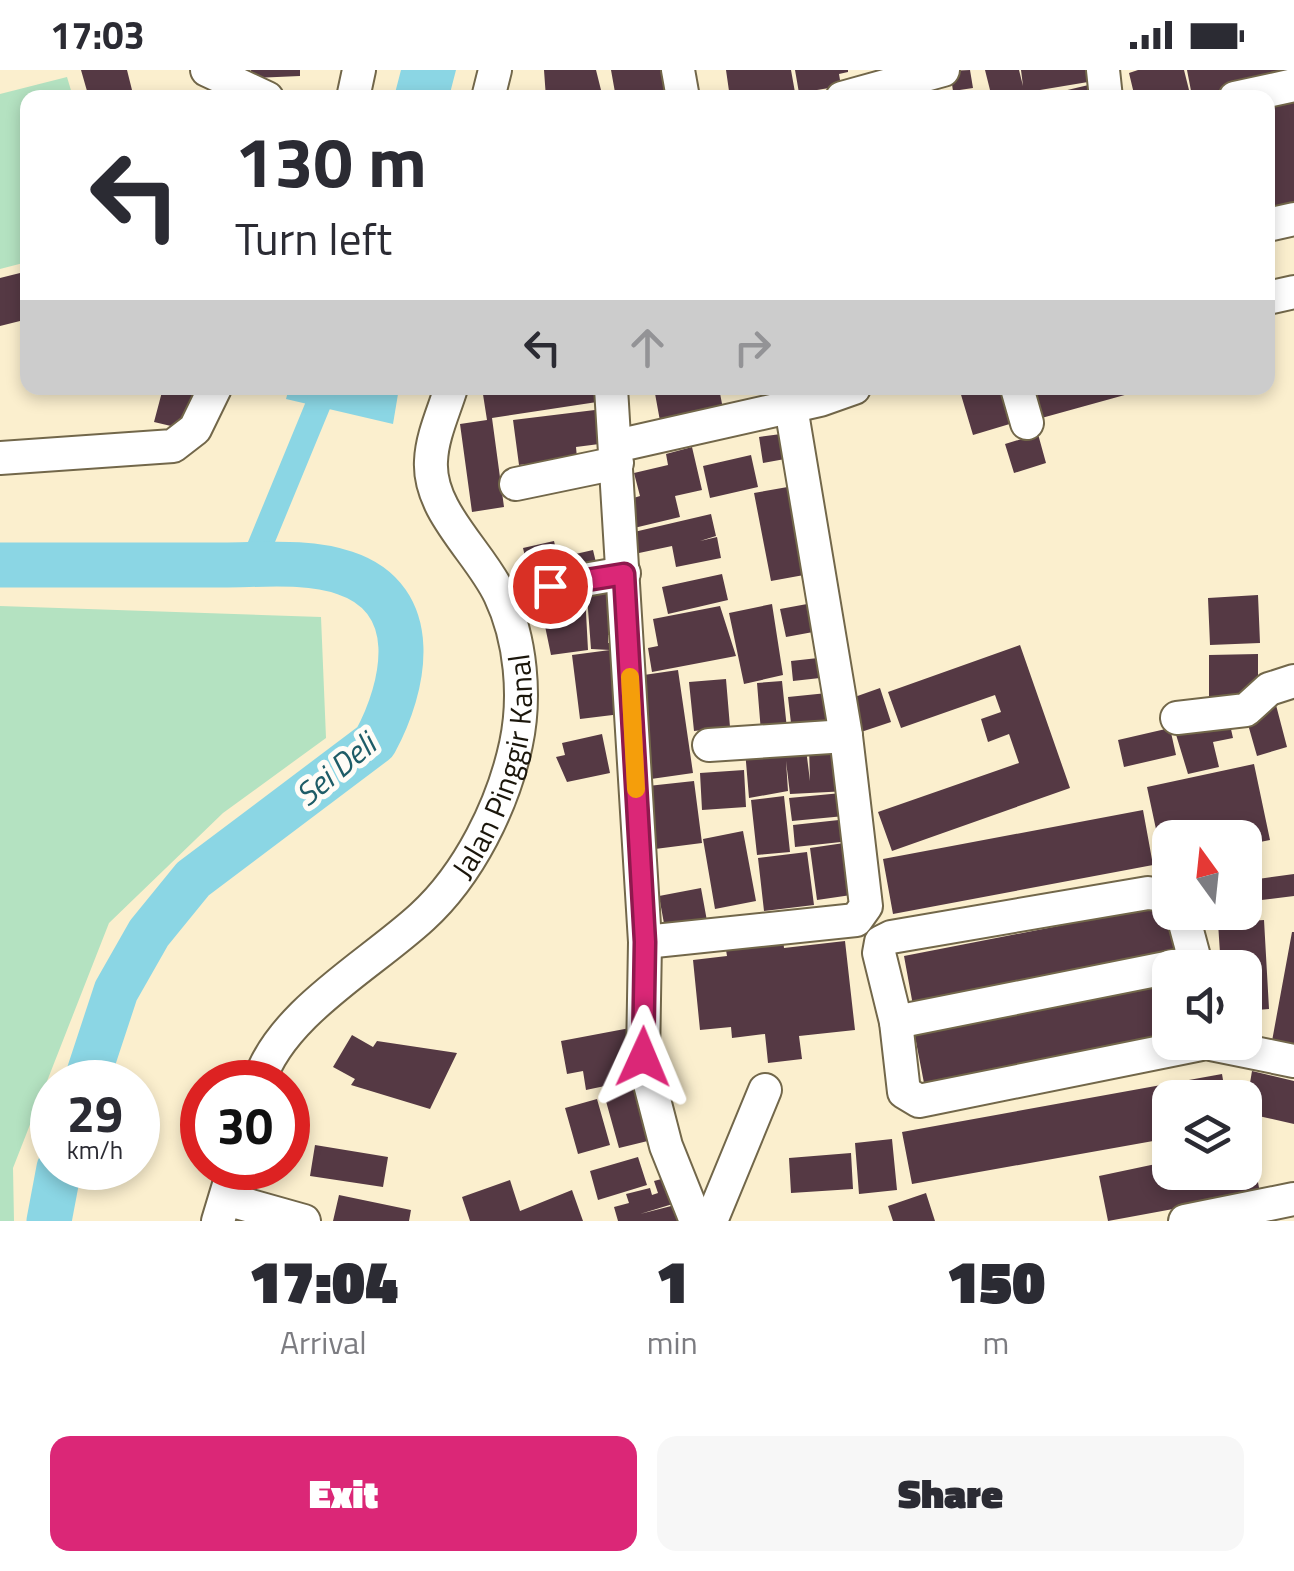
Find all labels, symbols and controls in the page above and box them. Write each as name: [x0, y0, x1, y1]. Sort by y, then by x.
text: 17:03: [50, 6, 145, 64]
text: 130 m: [235, 108, 427, 214]
icon: left: [70, 130, 200, 260]
text: Turn left: [235, 204, 392, 272]
icon: left: [515, 320, 570, 375]
icon: ahead: [620, 320, 675, 375]
icon: right: [725, 320, 780, 375]
pin: [508, 544, 593, 629]
icon: arrive: [523, 559, 578, 614]
street label: Jalan Pinggir Kanal: [440, 651, 544, 888]
water label: Sei Deli: [284, 719, 388, 817]
north arrow: [1152, 820, 1262, 930]
map controls: [1152, 820, 1262, 1190]
button: sound: [1152, 950, 1262, 1060]
position arrow: [591, 1005, 695, 1109]
speed limit sign: 30: [180, 1060, 310, 1190]
text: 29: [67, 1075, 123, 1151]
button: layers: [1152, 1080, 1262, 1190]
text: km/h: [67, 1131, 123, 1169]
text: 17:04: [249, 1235, 398, 1326]
text: 1: [656, 1235, 689, 1326]
text: 150: [946, 1235, 1045, 1326]
text: Arrival: [280, 1318, 367, 1366]
text: min: [647, 1318, 698, 1366]
text: m: [982, 1318, 1009, 1366]
button: Exit: [50, 1436, 637, 1551]
button: Share: [657, 1436, 1244, 1551]

